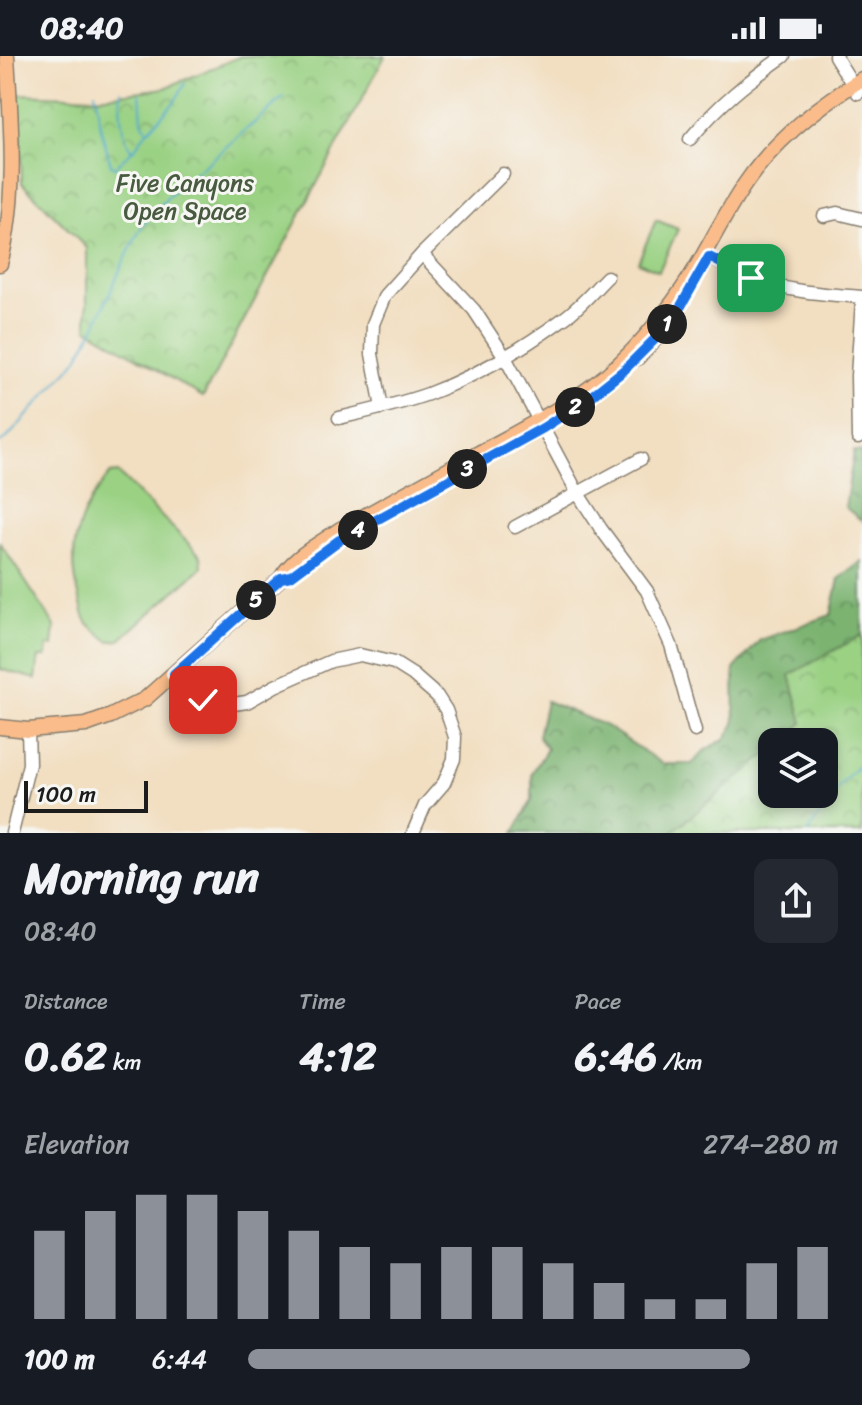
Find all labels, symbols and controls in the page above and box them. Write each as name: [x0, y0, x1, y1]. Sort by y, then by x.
text: 08:40: [40, 1, 124, 55]
park label: Five Canyons Open Space: [116, 162, 254, 232]
pin: [717, 244, 785, 312]
icon: arrive: [729, 256, 773, 300]
pin: 1: [647, 304, 687, 344]
text: 1: [662, 304, 672, 343]
pin: 2: [555, 387, 595, 427]
text: 2: [569, 387, 581, 426]
pin: 3: [447, 449, 487, 489]
text: 3: [461, 449, 473, 488]
pin: 4: [338, 510, 378, 550]
text: 4: [351, 510, 365, 549]
pin: 5: [236, 580, 276, 620]
text: 5: [249, 580, 263, 619]
pin: [169, 666, 237, 734]
icon: check: [181, 678, 225, 722]
map controls: [758, 728, 838, 808]
button: layers: [758, 728, 838, 808]
text: 100 m: [36, 775, 96, 814]
scale bar: [24, 777, 148, 813]
text: Morning run: [24, 839, 259, 917]
button: share: [754, 859, 838, 943]
text: 08:40: [24, 908, 97, 954]
text: Distance: [24, 982, 108, 1021]
text: Time: [299, 982, 346, 1021]
text: Pace: [575, 982, 621, 1021]
text: 0.62: [24, 1021, 107, 1092]
text: 4:12: [299, 1021, 377, 1092]
text: 6:46: [575, 1021, 657, 1092]
text: km: [107, 1043, 141, 1082]
text: /km: [657, 1043, 702, 1082]
text: Elevation: [24, 1121, 129, 1167]
text: 274–280 m: [703, 1121, 838, 1167]
text: 100 m: [24, 1336, 95, 1382]
text: 6:44: [152, 1336, 207, 1382]

